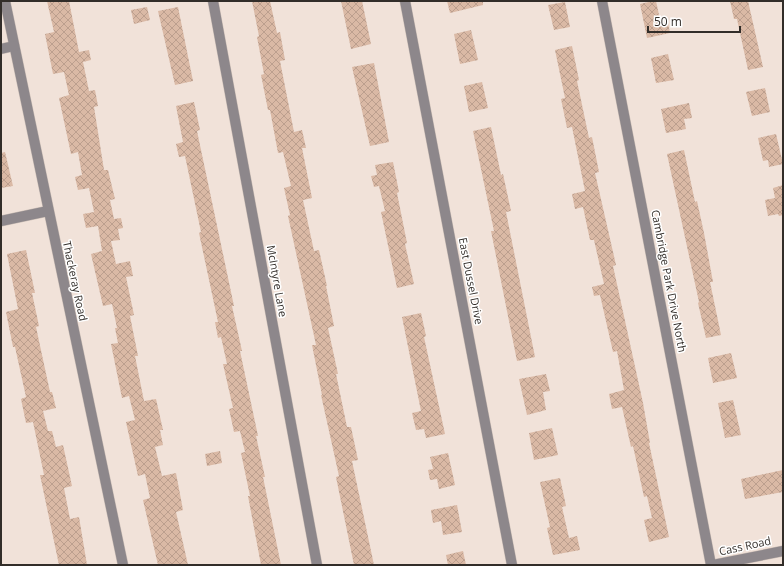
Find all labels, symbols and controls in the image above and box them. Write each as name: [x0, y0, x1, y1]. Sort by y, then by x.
scale bar: [648, 8, 740, 34]
text: 50 m: [654, 13, 682, 30]
street label: Cambridge Park Drive North: [648, 208, 691, 353]
street label: East Dussel Drive: [456, 236, 487, 326]
street label: Thackeray Road: [60, 240, 91, 322]
street label: McIntyre Lane: [264, 244, 291, 318]
street label: Cass Road: [718, 533, 772, 558]

